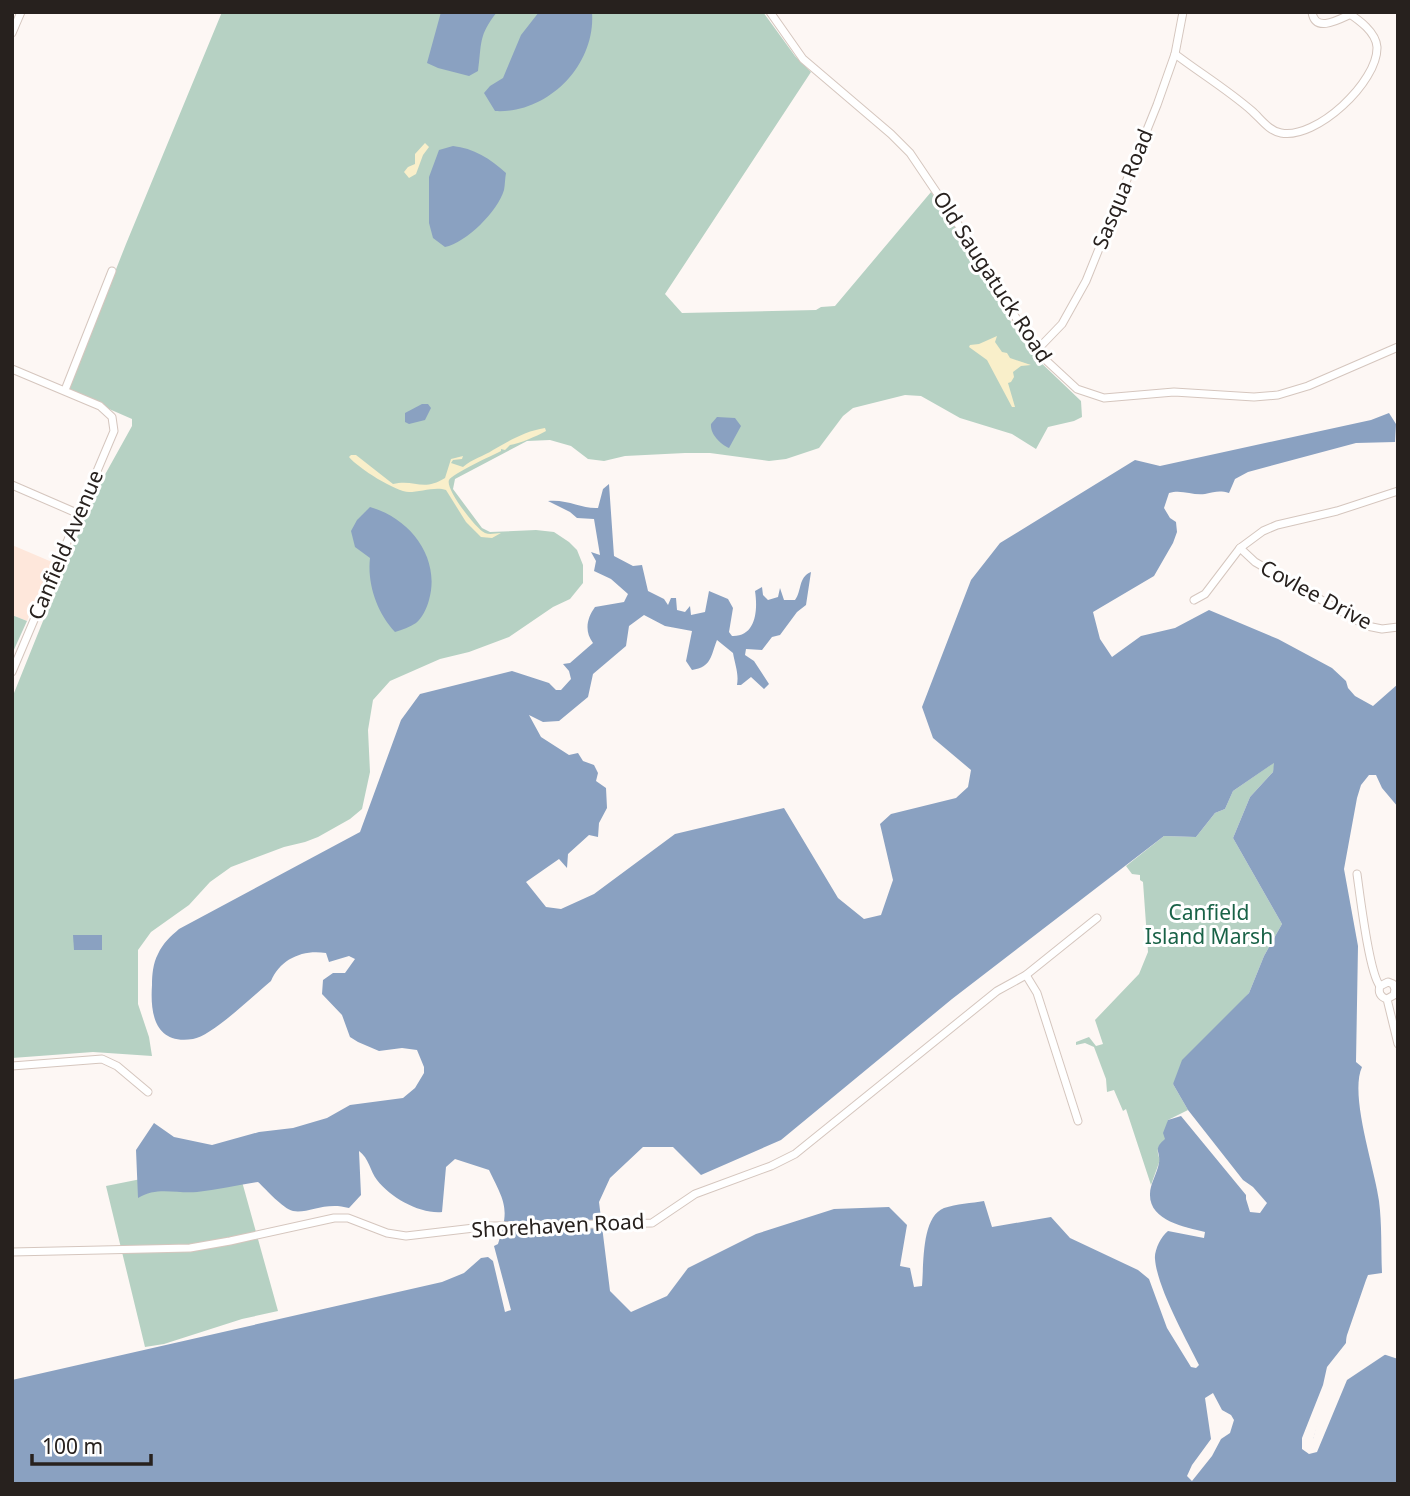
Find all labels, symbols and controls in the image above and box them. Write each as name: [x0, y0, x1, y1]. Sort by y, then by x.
street label: Sasqua Road: [1085, 125, 1159, 253]
street label: Old Saugatuck Road: [927, 185, 1059, 368]
street label: Canfield Avenue: [21, 465, 109, 624]
street label: Covlee Drive: [1256, 553, 1377, 635]
park label: Canfield Island Marsh: [1145, 898, 1273, 950]
street label: Shorehaven Road: [471, 1206, 645, 1244]
scale bar: [32, 1422, 150, 1466]
text: 100 m: [42, 1432, 103, 1460]

